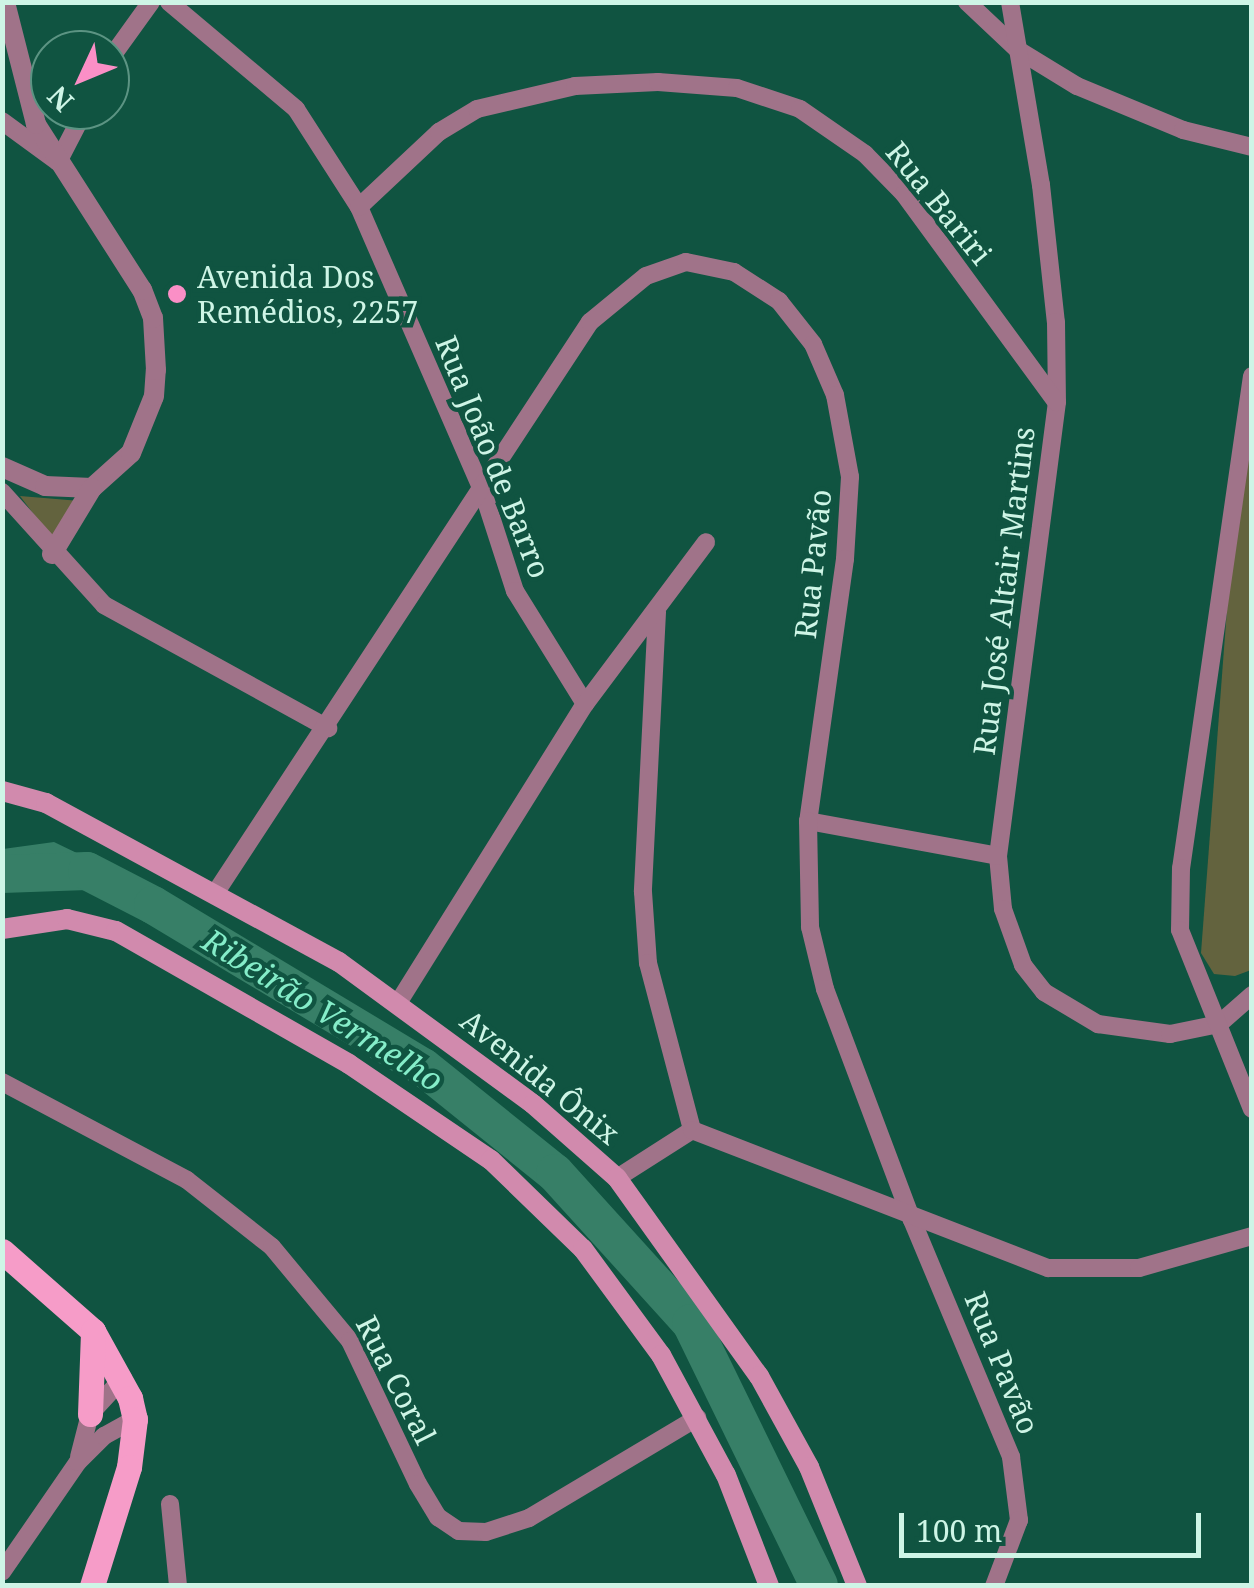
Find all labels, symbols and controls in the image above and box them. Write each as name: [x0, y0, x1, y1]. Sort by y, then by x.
north arrow: [30, 30, 130, 130]
text: N: [39, 78, 81, 121]
street label: Rua Bariri: [879, 134, 999, 272]
place label: Avenida Dos Remédios, 2257: [197, 259, 418, 330]
marker: Avenida Dos Remédios, 2257: [166, 283, 188, 305]
street label: Rua João de Barro: [428, 331, 558, 583]
street label: Rua José Altair Martins: [966, 425, 1042, 757]
street label: Rua Pavão: [787, 488, 839, 640]
water label: Ribeirão Vermelho: [196, 921, 450, 1099]
street label: Avenida Ônix: [454, 1002, 626, 1152]
street label: Rua Pavão: [957, 1287, 1047, 1439]
street label: Rua Coral: [348, 1310, 444, 1450]
scale bar: [904, 1493, 1206, 1555]
text: 100 m: [916, 1510, 1002, 1551]

